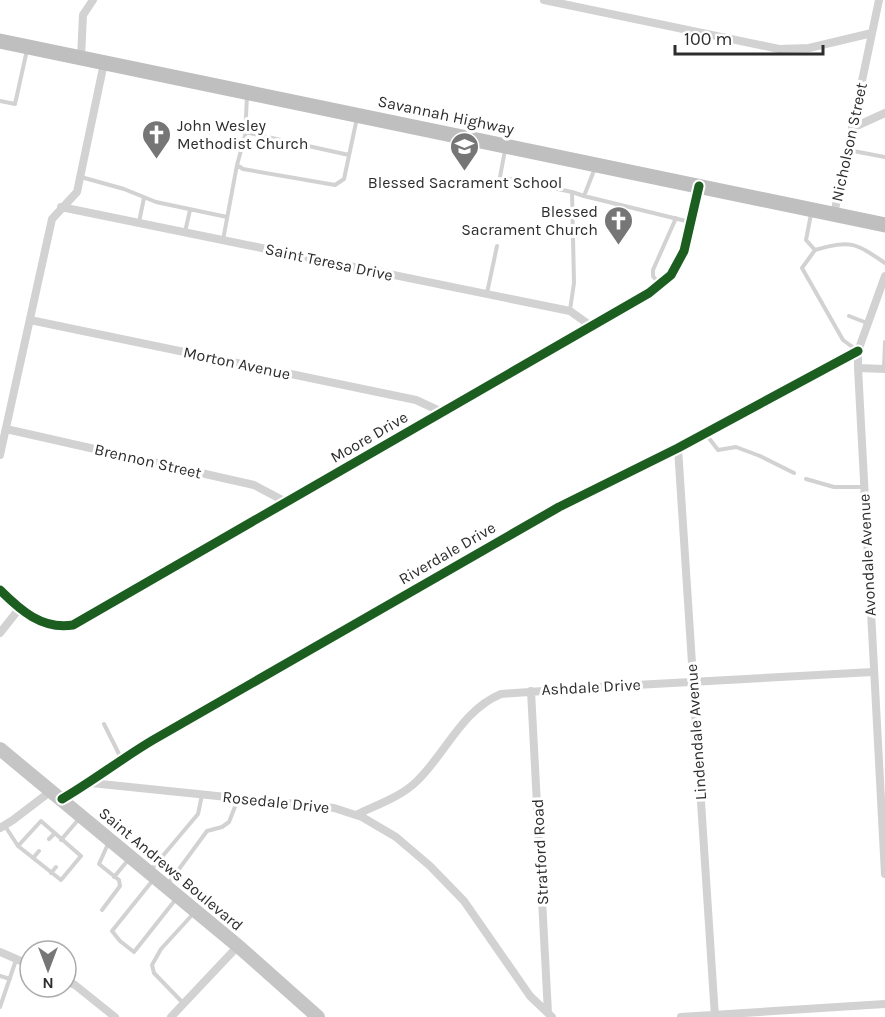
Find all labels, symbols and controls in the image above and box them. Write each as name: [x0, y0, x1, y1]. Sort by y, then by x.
scale bar: [675, 18, 824, 56]
text: 100 m: [684, 28, 732, 50]
street label: Nicholson Street: [827, 81, 871, 203]
street label: Savannah Highway: [376, 91, 516, 139]
place label: John Wesley Methodist Church: [177, 116, 309, 153]
church icon: John Wesley Methodist Church: [140, 118, 172, 160]
school or university icon: Blessed Sacrament School: [449, 130, 481, 172]
place label: Blessed Sacrament School: [368, 173, 562, 192]
place label: Blessed Sacrament Church: [461, 202, 598, 239]
church icon: Blessed Sacrament Church: [603, 204, 635, 246]
street label: Saint Teresa Drive: [263, 239, 395, 285]
street label: Morton Avenue: [182, 342, 292, 384]
street label: Moore Drive: [327, 407, 411, 467]
street label: Brennon Street: [93, 439, 203, 483]
street label: Avondale Avenue: [854, 493, 880, 617]
street label: Riverdale Drive: [395, 518, 499, 588]
street label: Lindendale Avenue: [682, 663, 710, 801]
street label: Ashdale Drive: [541, 675, 641, 699]
street label: Rosedale Drive: [222, 787, 330, 817]
street label: Stratford Road: [528, 798, 552, 906]
street label: Saint Andrews Boulevard: [95, 803, 247, 935]
north arrow: [18, 939, 78, 999]
text: N: [42, 974, 54, 993]

